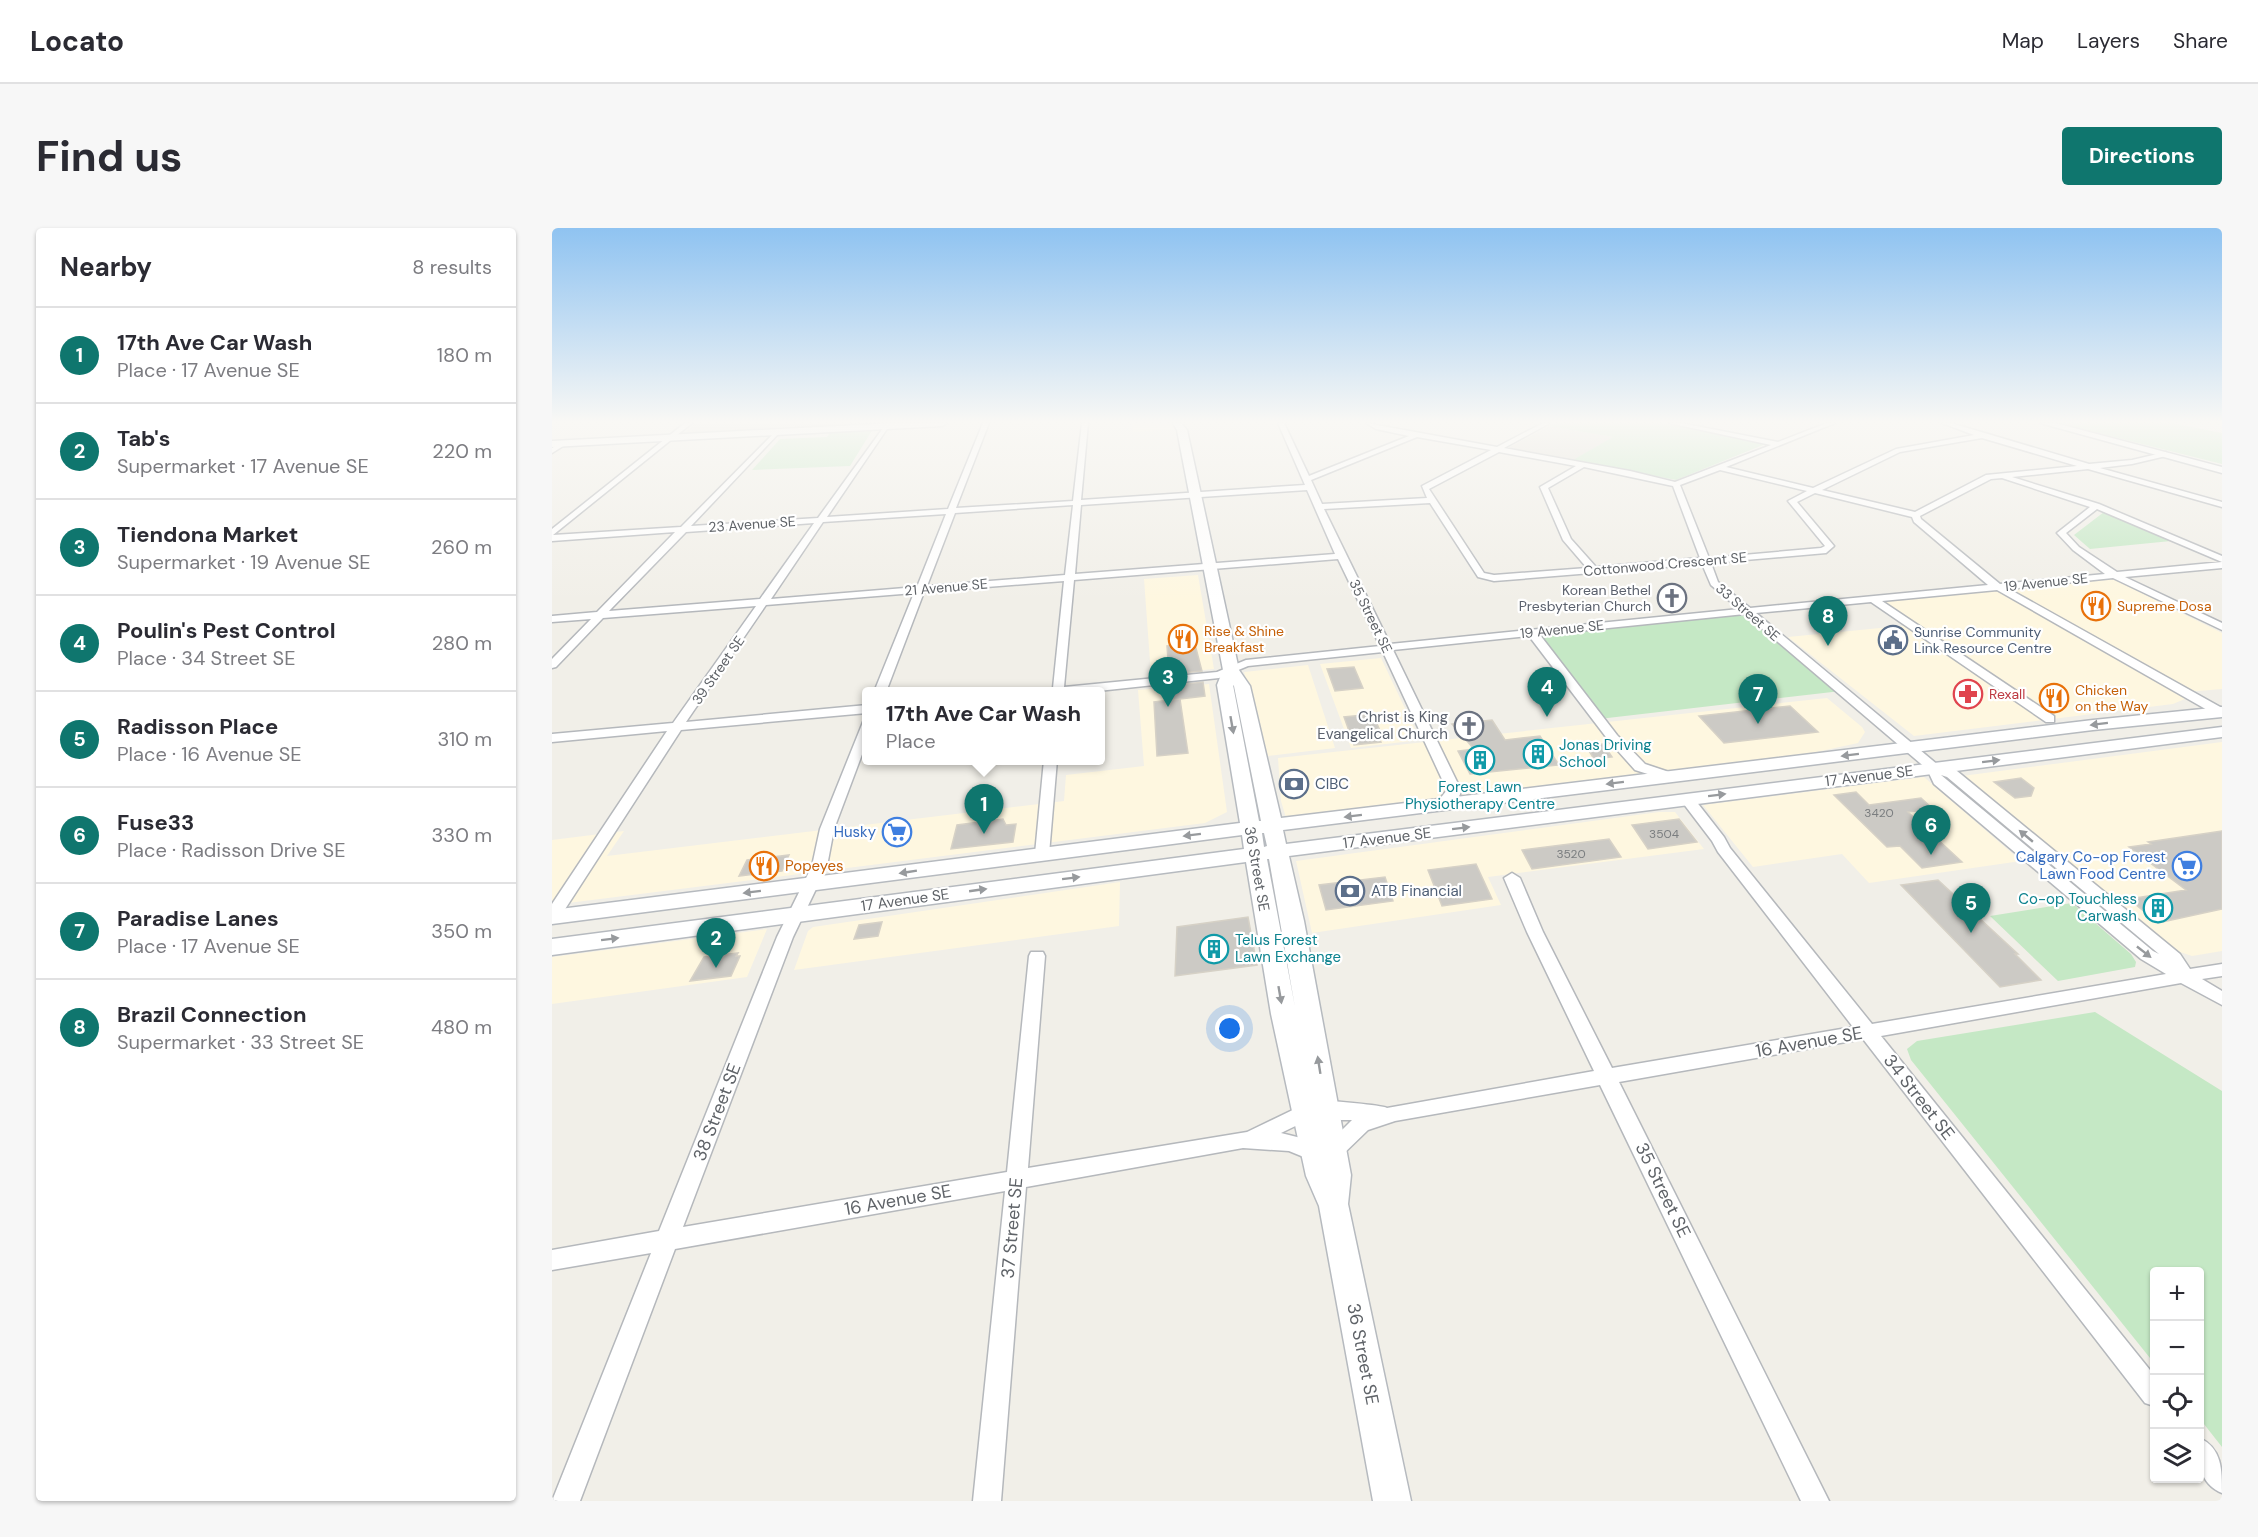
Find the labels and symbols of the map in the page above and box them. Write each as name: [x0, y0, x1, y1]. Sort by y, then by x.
street label: 23 Avenue SE: [708, 512, 796, 536]
street label: Cottonwood Crescent SE: [1583, 548, 1747, 580]
street label: 19 Avenue SE: [2003, 569, 2089, 595]
street label: 21 Avenue SE: [904, 574, 988, 600]
street label: 35 Street SE: [1345, 576, 1397, 656]
street label: 33 Street SE: [1712, 579, 1784, 645]
place label: Korean Bethel Presbyterian Church: [1519, 581, 1651, 615]
church icon: Korean Bethel Presbyterian Church: [1656, 582, 1688, 614]
restaurant icon: Supreme Dosa: [2080, 590, 2112, 622]
pin: 8: [1808, 596, 1848, 646]
place label: Supreme Dosa: [2117, 597, 2212, 615]
street label: 19 Avenue SE: [1519, 616, 1605, 642]
place label: Rise & Shine Breakfast: [1204, 622, 1284, 656]
restaurant icon: Rise & Shine Breakfast: [1167, 623, 1199, 655]
place label: Sunrise Community Link Resource Centre: [1914, 623, 2052, 657]
public building icon: Sunrise Community Link Resource Centre: [1877, 624, 1909, 656]
street label: 39 Street SE: [688, 632, 748, 708]
pin: 3: [1148, 658, 1188, 707]
pin: 4: [1528, 668, 1566, 717]
pin: 7: [1738, 674, 1778, 724]
pharmacy icon: Rexall: [1952, 678, 1984, 710]
place label: Chicken on the Way: [2075, 681, 2149, 715]
restaurant icon: Chicken on the Way: [2038, 682, 2070, 714]
place label: Rexall: [1989, 685, 2025, 703]
place label: Christ is King Evangelical Church: [1317, 707, 1448, 744]
church icon: Christ is King Evangelical Church: [1453, 710, 1485, 742]
one-way arrow: [1228, 716, 1237, 735]
one-way arrow: [2090, 719, 2109, 729]
place label: Jonas Driving School: [1559, 735, 1652, 772]
building icon: Jonas Driving School: [1522, 738, 1554, 770]
building icon: Forest Lawn Physiotherapy Centre: [1464, 744, 1496, 776]
one-way arrow: [1841, 750, 1860, 759]
one-way arrow: [1982, 756, 2001, 765]
street label: 17 Avenue SE: [1824, 761, 1914, 791]
bank icon: CIBC: [1278, 768, 1310, 800]
place label: CIBC: [1315, 774, 1349, 794]
place label: Forest Lawn Physiotherapy Centre: [1405, 777, 1555, 814]
one-way arrow: [1605, 779, 1624, 788]
pin: 1: [964, 784, 1004, 834]
one-way arrow: [1708, 791, 1727, 800]
house number: 3420: [1864, 805, 1894, 821]
pin: 6: [1912, 806, 1950, 855]
one-way arrow: [1344, 811, 1363, 821]
supermarket icon: Husky: [881, 816, 913, 848]
place label: Husky: [834, 822, 877, 842]
street label: 17 Avenue SE: [1342, 823, 1432, 853]
one-way arrow: [1452, 824, 1471, 833]
street label: 36 Street SE: [1240, 825, 1274, 913]
house number: 3504: [1649, 826, 1679, 842]
one-way arrow: [2019, 830, 2034, 843]
one-way arrow: [1182, 831, 1201, 840]
house number: 3520: [1556, 846, 1586, 862]
place label: Calgary Co-op Forest Lawn Food Centre: [2016, 847, 2166, 884]
restaurant icon: Popeyes: [748, 850, 780, 882]
supermarket icon: Calgary Co-op Forest Lawn Food Centre: [2171, 850, 2203, 882]
place label: Popeyes: [785, 856, 843, 876]
one-way arrow: [898, 868, 917, 877]
one-way arrow: [1061, 873, 1080, 882]
bank icon: ATB Financial: [1334, 875, 1366, 907]
place label: ATB Financial: [1371, 881, 1462, 901]
street label: 17 Avenue SE: [860, 884, 950, 916]
pin: 5: [1952, 884, 1990, 933]
one-way arrow: [968, 885, 987, 894]
one-way arrow: [743, 888, 762, 897]
place label: Co-op Touchless Carwash: [2018, 889, 2137, 926]
building icon: Co-op Touchless Carwash: [2142, 892, 2174, 924]
pin: 2: [696, 918, 736, 968]
place label: Telus Forest Lawn Exchange: [1235, 930, 1341, 967]
building icon: Telus Forest Lawn Exchange: [1198, 933, 1230, 965]
one-way arrow: [601, 935, 620, 944]
one-way arrow: [2136, 946, 2152, 959]
one-way arrow: [1276, 985, 1285, 1004]
your location: [1215, 1014, 1244, 1043]
street label: 16 Avenue SE: [1754, 1021, 1864, 1063]
street label: 34 Street SE: [1878, 1049, 1960, 1145]
one-way arrow: [1315, 1055, 1324, 1074]
street label: 38 Street SE: [687, 1060, 747, 1164]
street label: 35 Street SE: [1630, 1139, 1696, 1241]
street label: 37 Street SE: [996, 1177, 1028, 1279]
street label: 16 Avenue SE: [843, 1179, 953, 1221]
street label: 36 Street SE: [1341, 1301, 1385, 1407]

